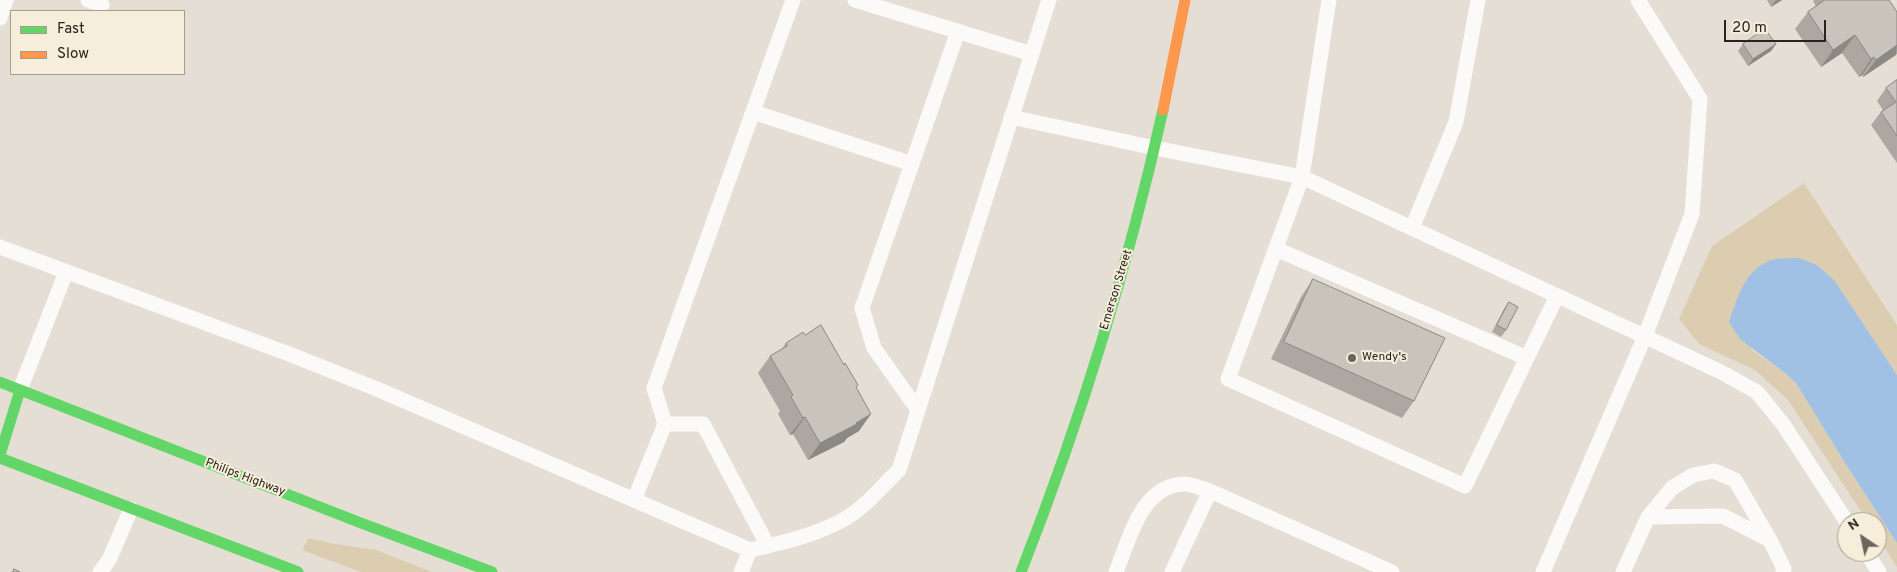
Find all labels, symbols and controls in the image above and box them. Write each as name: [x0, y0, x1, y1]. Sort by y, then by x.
legend: [10, 10, 185, 75]
scale bar: [1727, 10, 1830, 42]
text: 20 m: [1732, 19, 1767, 38]
text: Fast: [57, 20, 85, 39]
text: Slow: [57, 45, 89, 64]
street label: Emerson Street: [1098, 248, 1136, 332]
place label: Wendy's: [1362, 351, 1407, 365]
marker: Wendy's: [1346, 352, 1358, 364]
street label: Philips Highway: [203, 456, 287, 500]
north arrow: [1837, 512, 1887, 562]
text: N: [1845, 515, 1863, 535]

